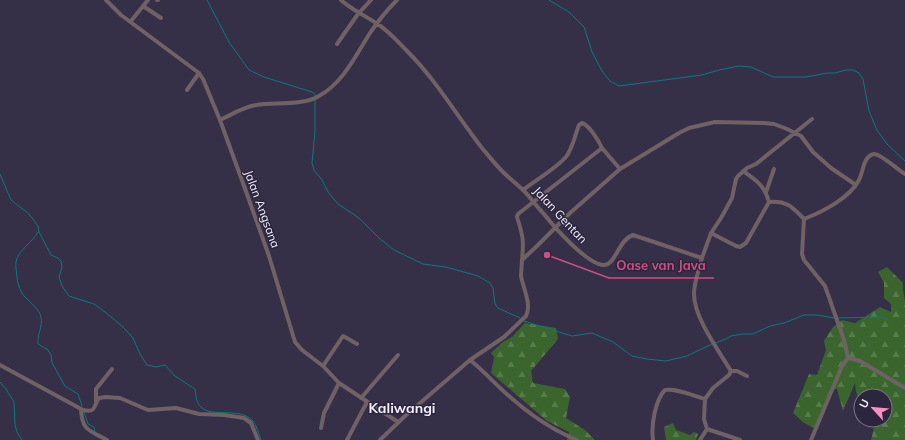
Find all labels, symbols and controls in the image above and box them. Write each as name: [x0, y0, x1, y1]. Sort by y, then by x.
street label: Jalan Angsana: [241, 168, 284, 250]
street label: Jalan Gentan: [530, 183, 590, 246]
callout: Oase van Java: [609, 253, 714, 278]
text: Oase van Java: [616, 257, 706, 273]
north arrow: [853, 388, 893, 428]
text: U: [856, 397, 872, 410]
district label: Kaliwangi: [368, 399, 436, 417]

